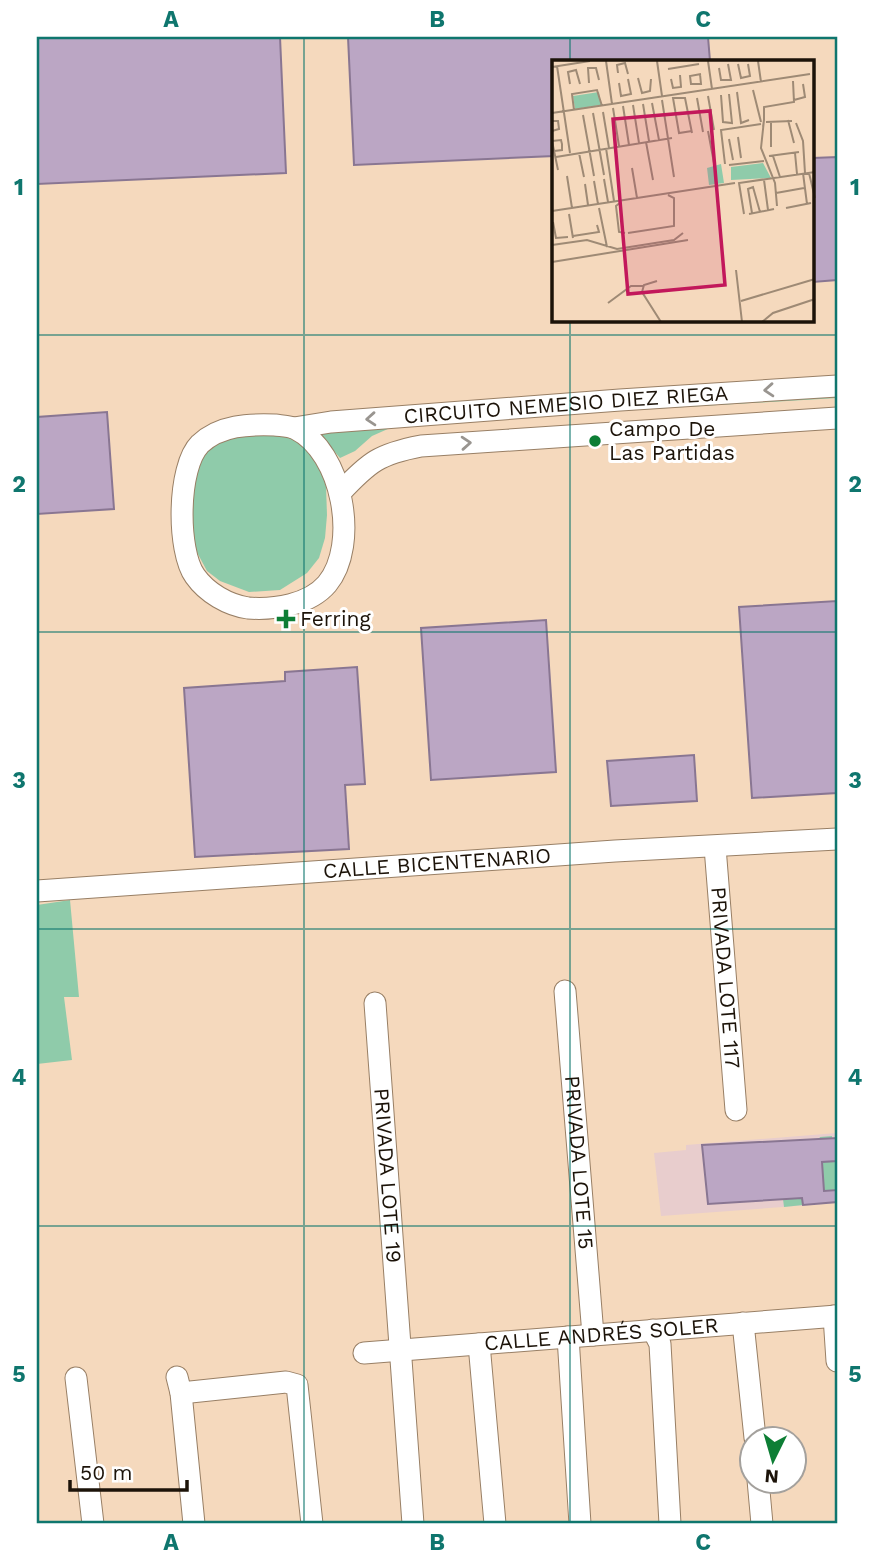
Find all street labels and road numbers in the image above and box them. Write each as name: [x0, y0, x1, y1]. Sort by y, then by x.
street label: CIRCUITO NEMESIO DIEZ RIEGA: [403, 380, 729, 428]
street label: CALLE BICENTENARIO: [322, 842, 552, 883]
street label: PRIVADA LOTE 117: [706, 886, 746, 1070]
street label: PRIVADA LOTE 15: [560, 1074, 599, 1250]
street label: PRIVADA LOTE 19: [369, 1087, 407, 1264]
street label: CALLE ANDRÉS SOLER: [483, 1312, 719, 1356]

